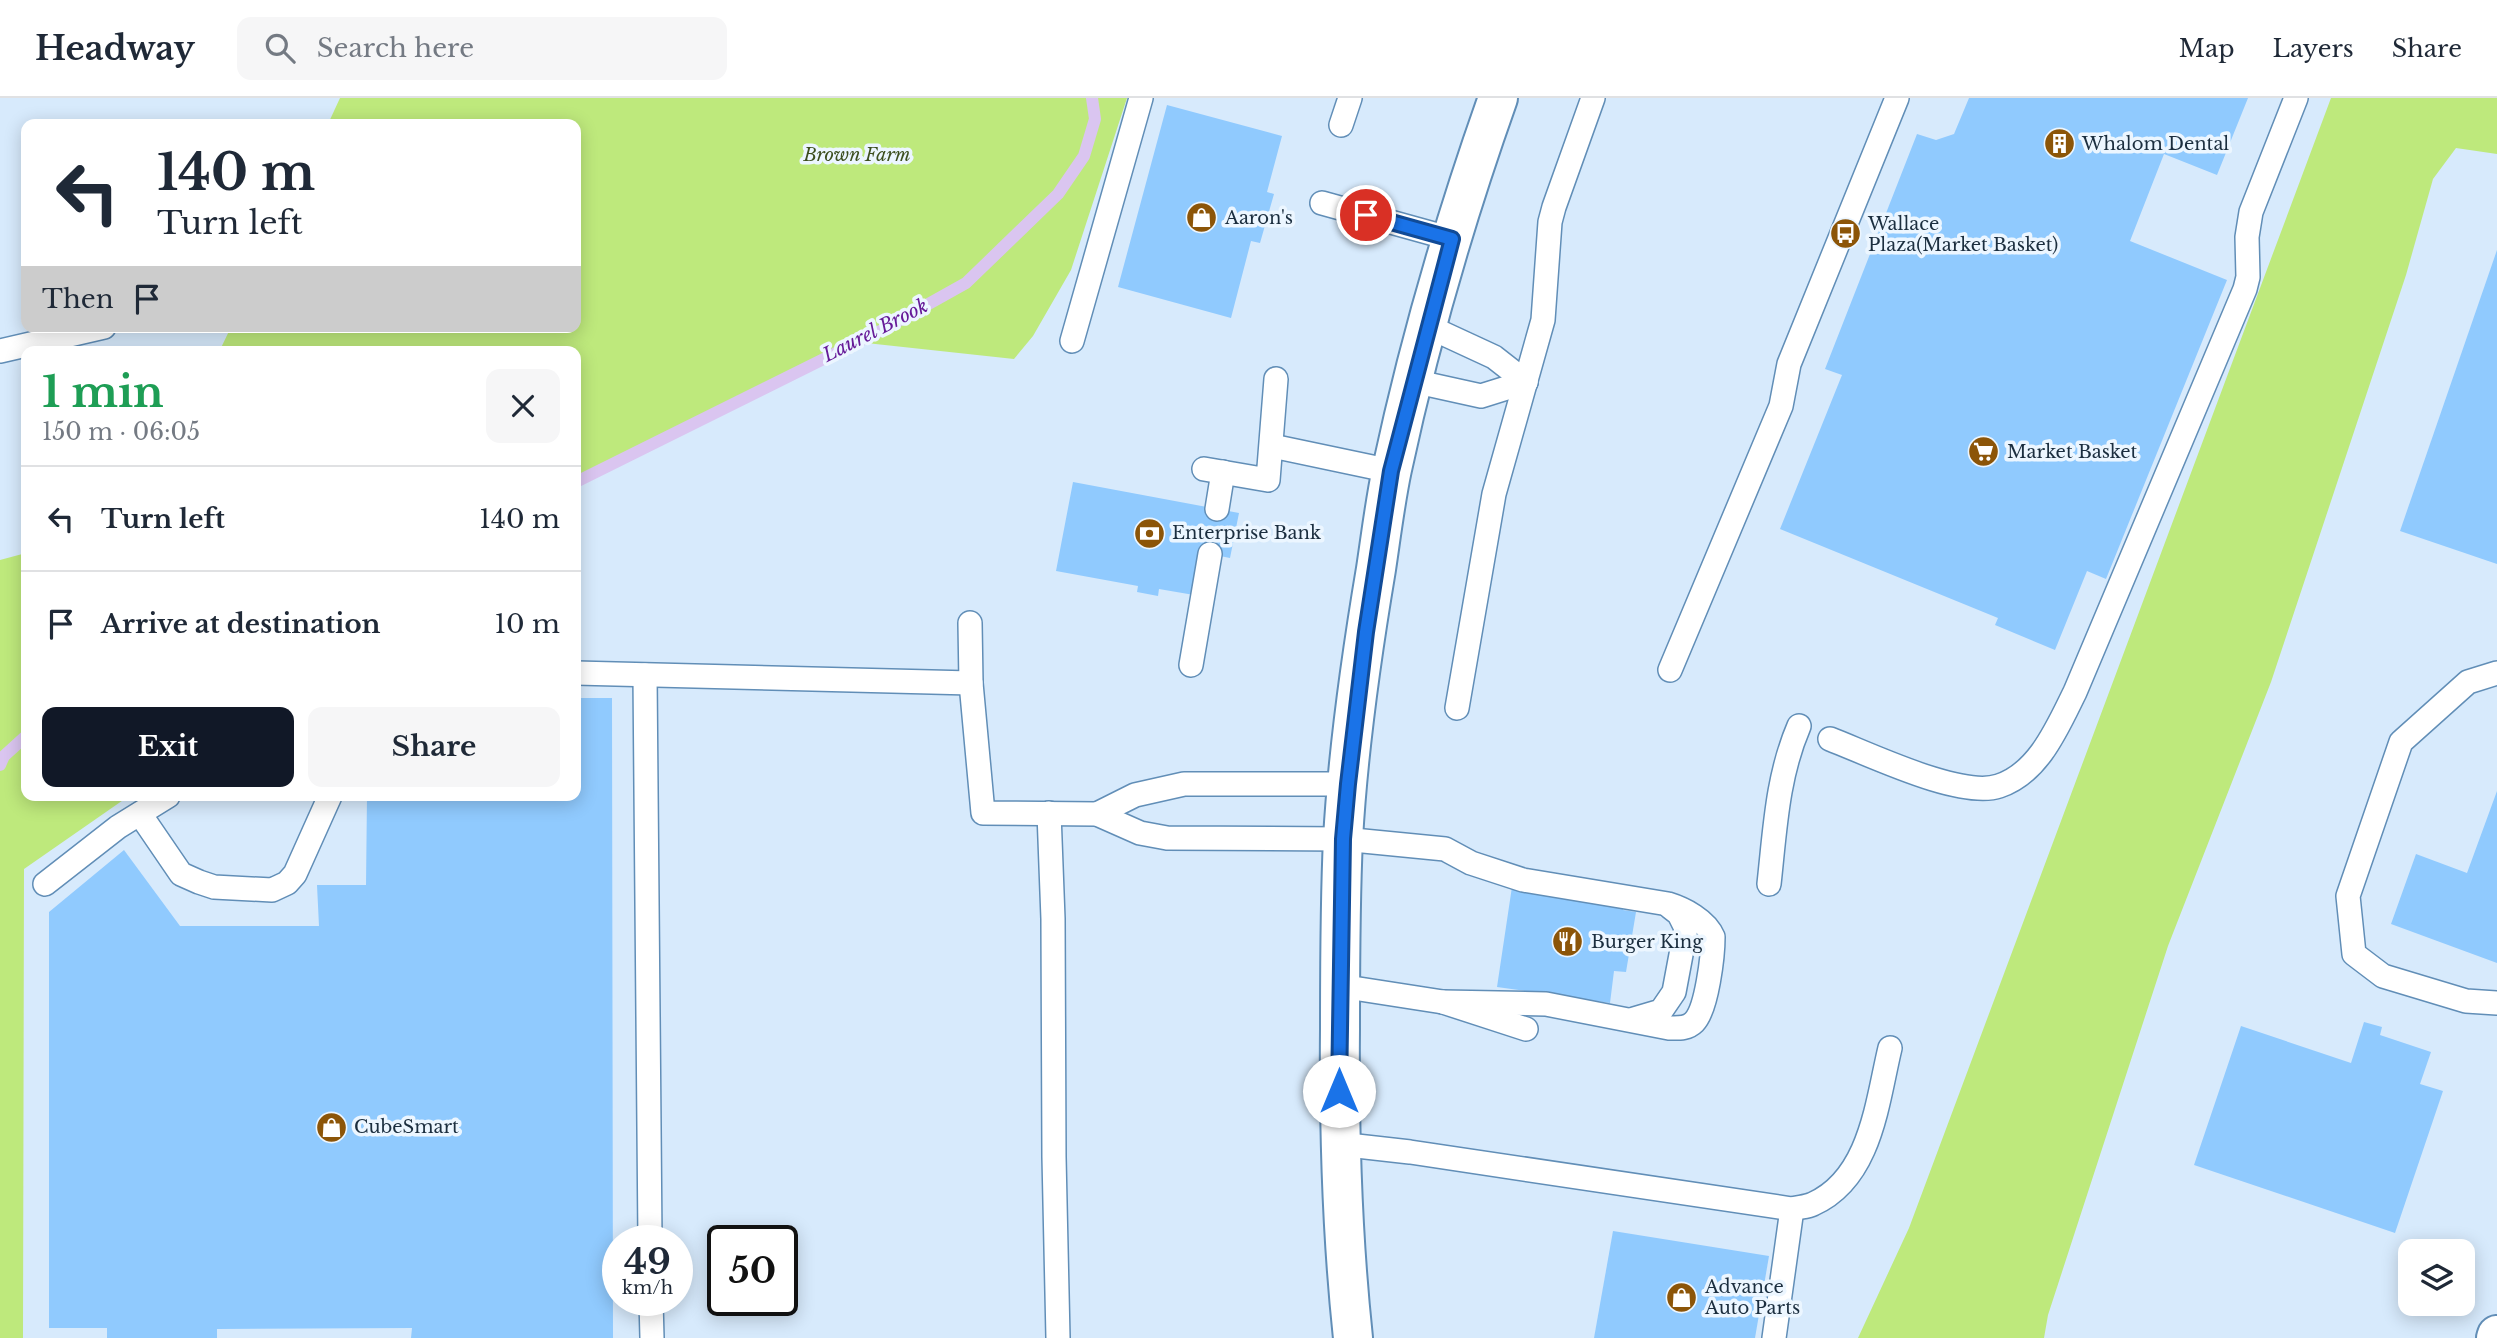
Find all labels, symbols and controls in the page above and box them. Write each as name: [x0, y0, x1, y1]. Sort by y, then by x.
search box: [237, 17, 727, 80]
text: Headway: [35, 28, 195, 69]
icon: search: [261, 29, 299, 67]
text: Search here: [317, 32, 474, 64]
text: Map: [2179, 34, 2235, 63]
text: Layers: [2273, 34, 2354, 63]
text: Share: [2392, 34, 2462, 63]
building icon: Whalom Dental: [2042, 127, 2076, 161]
place label: Whalom Dental: [2081, 133, 2229, 155]
text: 140 m: [157, 142, 315, 203]
park label: Brown Farm: [803, 144, 911, 166]
icon: left: [42, 147, 133, 238]
pin: [1336, 185, 1396, 245]
icon: arrive: [1347, 196, 1385, 234]
shop icon: Aaron's: [1185, 201, 1219, 235]
text: Turn left: [157, 203, 303, 243]
place label: Aaron's: [1224, 207, 1293, 229]
place label: Wallace Plaza(Market Basket): [1867, 213, 2058, 256]
bus stop icon: Wallace Plaza(Market Basket): [1828, 217, 1862, 251]
icon: arrive: [128, 280, 166, 318]
text: Then: [42, 283, 114, 315]
water label: Laurel Brook: [818, 294, 932, 367]
text: 1 min: [42, 366, 164, 418]
button: close: [486, 369, 560, 443]
text: 150 m · 06:05: [42, 418, 200, 446]
supermarket icon: Market Basket: [1967, 435, 2001, 469]
place label: Market Basket: [2007, 441, 2138, 463]
icon: left: [42, 500, 80, 538]
text: Turn left: [101, 503, 225, 535]
text: 140 m: [479, 503, 560, 535]
bank icon: Enterprise Bank: [1132, 516, 1166, 550]
place label: Enterprise Bank: [1172, 522, 1321, 544]
icon: arrive: [42, 605, 80, 643]
text: Arrive at destination: [101, 608, 381, 640]
text: 10 m: [494, 608, 560, 640]
button: Exit: [42, 707, 294, 787]
button: Share: [308, 707, 560, 787]
restaurant icon: Burger King: [1551, 925, 1585, 959]
place label: Burger King: [1591, 931, 1703, 953]
position arrow: [1302, 1054, 1376, 1128]
shop icon: CubeSmart: [314, 1110, 348, 1144]
place label: CubeSmart: [354, 1116, 459, 1138]
speed limit sign: 50: [707, 1225, 798, 1316]
map controls: [2398, 1239, 2475, 1316]
button: layers: [2398, 1239, 2475, 1316]
text: 49: [624, 1240, 671, 1283]
place label: Advance Auto Parts: [1704, 1276, 1800, 1319]
text: km/h: [622, 1277, 673, 1299]
shop icon: Advance Auto Parts: [1665, 1280, 1699, 1314]

